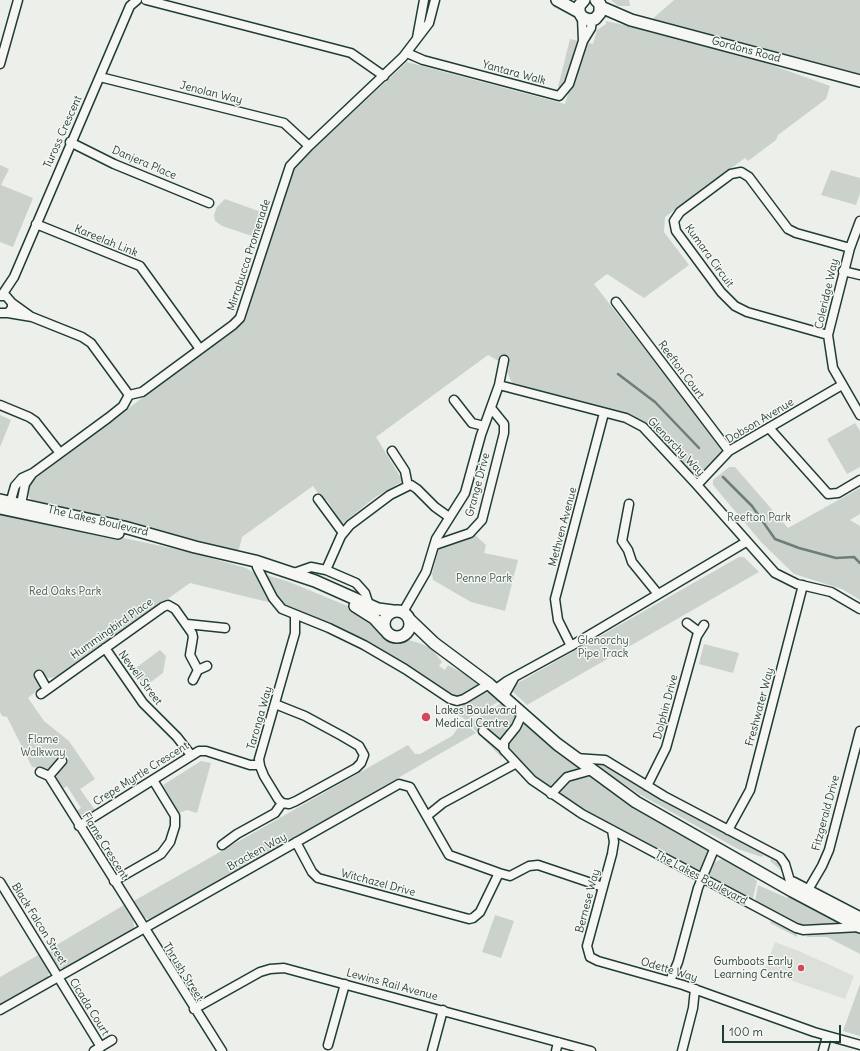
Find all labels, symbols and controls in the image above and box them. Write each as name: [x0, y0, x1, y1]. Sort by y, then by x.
street label: Gordons Road: [710, 34, 782, 66]
street label: Yantara Walk: [481, 58, 547, 88]
street label: Jenolan Way: [178, 79, 244, 107]
street label: Tuross Crescent: [41, 94, 85, 170]
street label: Danjera Place: [110, 143, 178, 183]
street label: Mirrabucca Promenade: [225, 198, 273, 312]
street label: Kareelah Link: [72, 222, 140, 260]
street label: Kumara Circuit: [682, 222, 736, 290]
street label: Coleridge Way: [812, 257, 842, 331]
street label: Reefton Court: [655, 338, 707, 402]
street label: Dobson Avenue: [724, 395, 796, 447]
street label: Glenorchy Way: [645, 415, 707, 479]
street label: Grange Drive: [463, 452, 493, 518]
street label: Methven Avenue: [546, 486, 580, 568]
street label: The Lakes Boulevard: [47, 503, 149, 539]
park label: Reefton Park: [727, 511, 791, 525]
park label: Penne Park: [456, 572, 512, 586]
park label: Red Oaks Park: [29, 585, 101, 599]
street label: Hummingbird Place: [68, 596, 156, 662]
park label: Glenorchy Pipe Track: [577, 634, 629, 660]
street label: Newell Street: [115, 648, 165, 708]
street label: Freshwater Way: [743, 666, 777, 748]
street label: Dolphin Drive: [651, 673, 681, 741]
street label: Taronga Way: [245, 685, 275, 751]
place label: Lakes Boulevard Medical Centre: [435, 704, 517, 730]
marker: Lakes Boulevard Medical Centre: [420, 711, 432, 723]
park label: Flame Walkway: [20, 733, 66, 759]
street label: Crepe Myrtle Crescent: [91, 739, 191, 809]
street label: Fitzgerald Drive: [810, 774, 842, 852]
street label: Flame Crescent: [79, 810, 131, 882]
street label: Bracken Way: [225, 830, 289, 874]
street label: The Lakes Boulevard: [653, 848, 749, 908]
street label: Witchazel Drive: [339, 867, 417, 899]
street label: Bernese Way: [573, 868, 603, 934]
street label: Black Falcon Street: [8, 881, 70, 967]
street label: Thrush Street: [160, 940, 206, 1004]
street label: Odette Way: [639, 955, 699, 985]
place label: Gumboots Early Learning Centre: [714, 955, 793, 981]
marker: Gumboots Early Learning Centre: [796, 963, 806, 973]
street label: Lewins Rail Avenue: [345, 966, 439, 1004]
street label: Cicada Court: [66, 976, 112, 1038]
scale bar: [724, 1017, 843, 1043]
text: 100 m: [729, 1024, 763, 1039]

